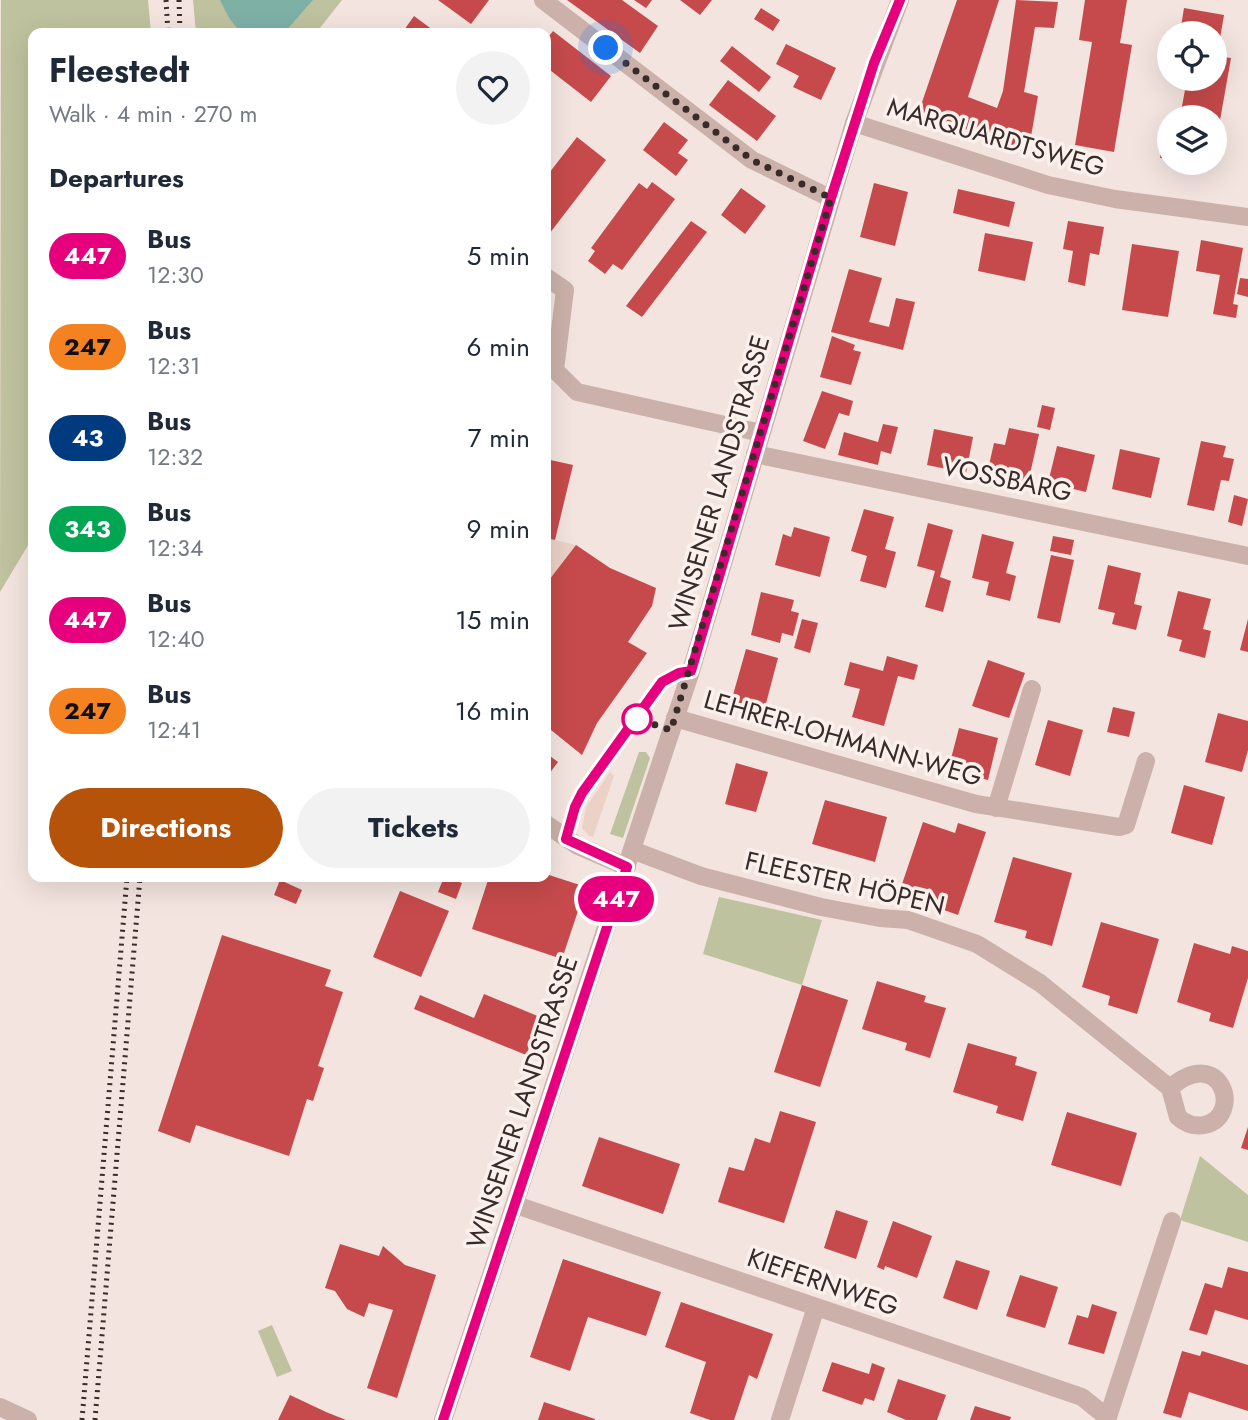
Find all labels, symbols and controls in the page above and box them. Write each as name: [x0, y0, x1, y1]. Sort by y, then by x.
map controls: [1157, 21, 1227, 175]
button: locate: [1157, 21, 1227, 91]
your location: [588, 30, 623, 65]
text: Fleestedt: [49, 47, 189, 94]
button: heart: [456, 51, 530, 125]
street label: MARQUARDTSWEG: [883, 88, 1109, 186]
text: Walk · 4 min · 270 m: [49, 97, 257, 131]
button: layers: [1157, 105, 1227, 175]
text: Departures: [49, 159, 184, 197]
text: Bus: [147, 220, 191, 258]
text: 5 min: [467, 237, 530, 275]
text: 447: [64, 238, 111, 273]
text: 12:30: [147, 258, 204, 292]
text: Bus: [147, 311, 191, 349]
text: 6 min: [467, 328, 530, 366]
text: 247: [64, 329, 111, 364]
street label: WINSENER LANDSTRASSE: [659, 331, 779, 635]
text: 12:31: [147, 349, 200, 383]
text: Bus: [147, 402, 191, 440]
text: 7 min: [468, 419, 530, 457]
text: 43: [72, 420, 103, 455]
text: 12:32: [147, 440, 203, 474]
street label: VOSSBARG: [939, 447, 1075, 511]
text: Bus: [147, 493, 191, 531]
text: 9 min: [467, 510, 530, 548]
text: 343: [64, 511, 111, 546]
text: 12:34: [147, 531, 203, 565]
text: Bus: [147, 584, 191, 622]
text: 15 min: [455, 601, 530, 639]
text: 447: [64, 602, 111, 637]
text: 12:40: [147, 622, 205, 656]
text: Bus: [147, 675, 191, 713]
street label: LEHRER-LOHMANN-WEG: [699, 680, 987, 796]
text: 16 min: [455, 692, 530, 730]
text: 247: [64, 693, 111, 728]
unlabelled marker: [622, 704, 652, 734]
text: 12:41: [147, 713, 201, 747]
button: Directions: [49, 788, 283, 868]
button: Tickets: [297, 788, 530, 868]
street label: FLEESTER HÖPEN: [741, 842, 949, 924]
line badge: 447: [576, 876, 656, 922]
text: 447: [592, 881, 640, 916]
street label: WINSENER LANDSTRASSE: [457, 951, 587, 1253]
street label: KIEFERNWEG: [742, 1238, 904, 1326]

